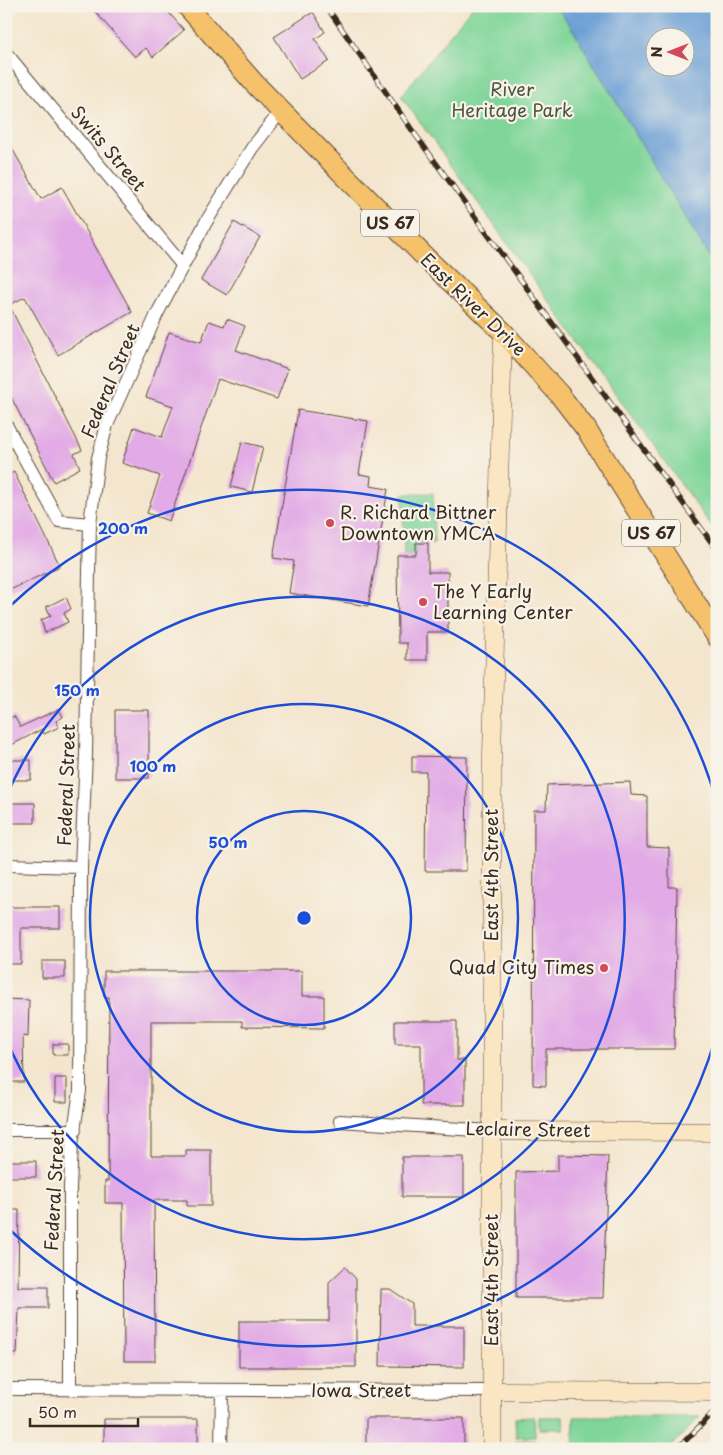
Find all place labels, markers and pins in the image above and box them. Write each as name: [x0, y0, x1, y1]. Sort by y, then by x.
place label: R. Richard Bittner Downtown YMCA: [340, 498, 497, 546]
marker: R. Richard Bittner Downtown YMCA: [324, 517, 336, 529]
place label: The Y Early Learning Center: [433, 577, 573, 625]
marker: The Y Early Learning Center: [417, 596, 429, 608]
centre of rings: [295, 909, 313, 927]
place label: Quad City Times: [449, 953, 594, 980]
marker: Quad City Times: [598, 962, 610, 974]

